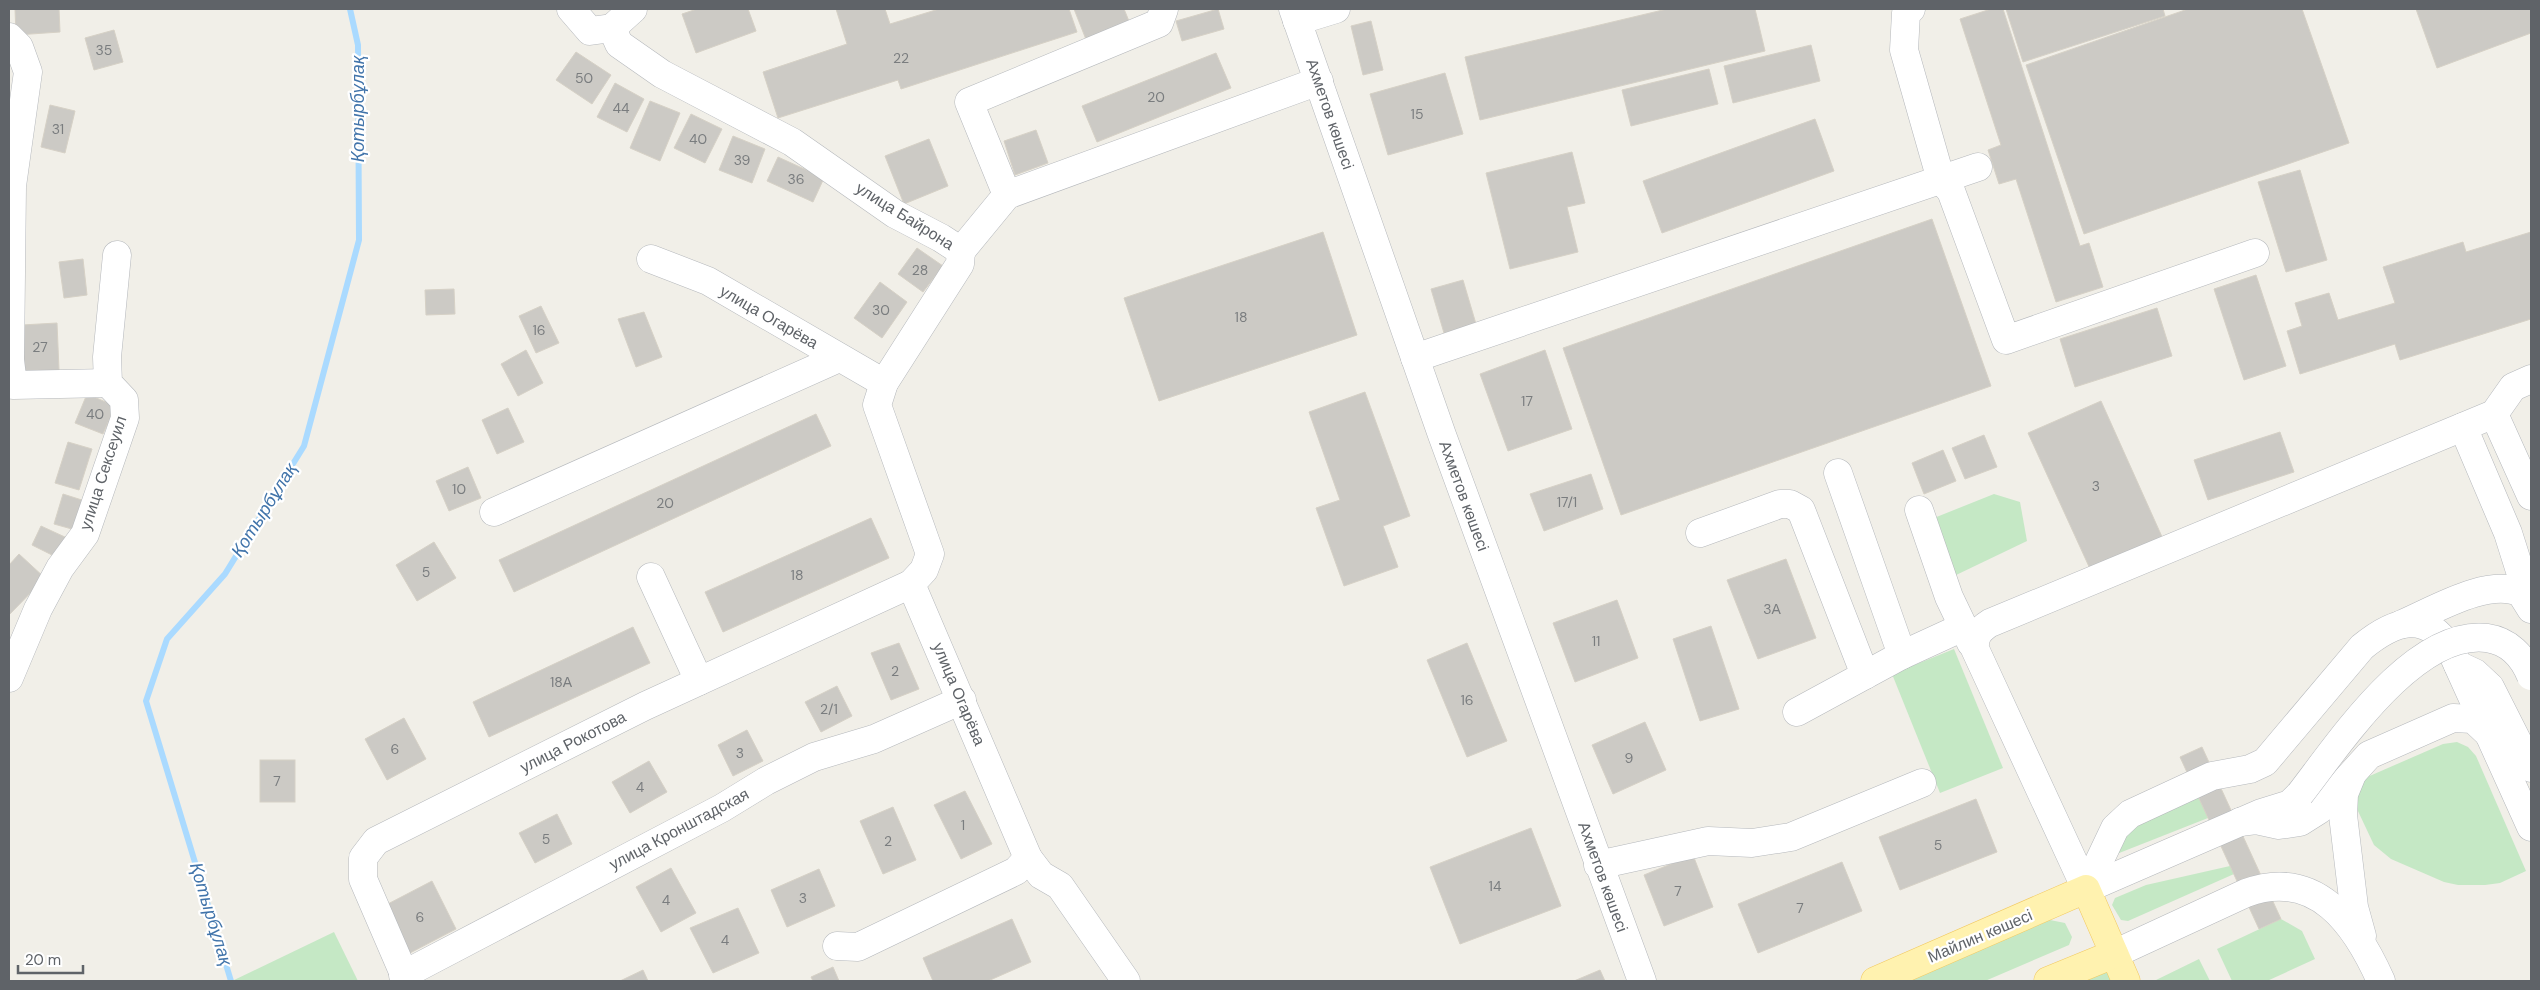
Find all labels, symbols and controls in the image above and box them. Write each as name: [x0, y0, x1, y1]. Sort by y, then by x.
house number: 35: [96, 41, 112, 59]
house number: 22: [893, 49, 909, 67]
water label: Қотырбұлақ: [346, 54, 370, 162]
street label: Ахметов көшесі: [1301, 56, 1359, 172]
house number: 50: [575, 69, 593, 87]
house number: 20: [1147, 88, 1165, 106]
house number: 44: [613, 99, 630, 117]
house number: 15: [1411, 105, 1423, 123]
house number: 31: [52, 120, 64, 138]
house number: 40: [689, 130, 707, 148]
house number: 39: [734, 151, 751, 169]
house number: 36: [787, 170, 805, 188]
street label: улица Байрона: [852, 177, 958, 255]
house number: 28: [912, 261, 928, 279]
street label: улица Огарёва: [716, 280, 822, 354]
house number: 30: [872, 301, 890, 319]
house number: 18: [1235, 308, 1247, 326]
house number: 16: [532, 321, 546, 339]
house number: 27: [32, 338, 48, 356]
house number: 17: [1521, 392, 1533, 410]
house number: 40: [86, 405, 104, 423]
street label: улица Сексеуил: [75, 413, 131, 533]
street label: Ахметов көшесі: [1434, 438, 1494, 554]
water label: Қотырбұлақ: [226, 457, 303, 562]
house number: 3: [2092, 477, 2100, 495]
house number: 10: [452, 480, 466, 498]
house number: 17/1: [1557, 493, 1577, 511]
house number: 20: [656, 494, 674, 512]
house number: 5: [422, 563, 430, 581]
house number: 18: [791, 566, 803, 584]
house number: 3А: [1763, 600, 1781, 618]
house number: 11: [1592, 632, 1600, 650]
street label: улица Огарёва: [928, 639, 990, 749]
house number: 2: [891, 662, 899, 680]
house number: 18А: [550, 673, 573, 691]
house number: 16: [1460, 691, 1474, 709]
house number: 2/1: [820, 700, 838, 718]
street label: улица Рокотова: [517, 706, 630, 778]
house number: 6: [391, 740, 399, 758]
house number: 3: [736, 744, 744, 762]
house number: 9: [1625, 749, 1634, 767]
house number: 7: [273, 772, 281, 790]
house number: 4: [636, 778, 645, 796]
street label: улица Кронштадская: [605, 783, 753, 875]
house number: 1: [961, 816, 965, 834]
street label: Ахметов көшесі: [1573, 819, 1633, 935]
house number: 5: [542, 830, 550, 848]
house number: 2: [884, 832, 892, 850]
house number: 5: [1934, 836, 1942, 854]
water label: Қотырбұлақ: [184, 859, 239, 970]
house number: 14: [1489, 877, 1502, 895]
house number: 7: [1674, 882, 1682, 900]
house number: 3: [799, 889, 807, 907]
house number: 4: [662, 891, 671, 909]
house number: 7: [1796, 899, 1804, 917]
street label: Майлин көшесі: [1924, 904, 2036, 968]
house number: 6: [416, 908, 424, 926]
house number: 4: [721, 931, 730, 949]
scale bar: [18, 942, 82, 974]
text: 20 m: [25, 950, 61, 970]

